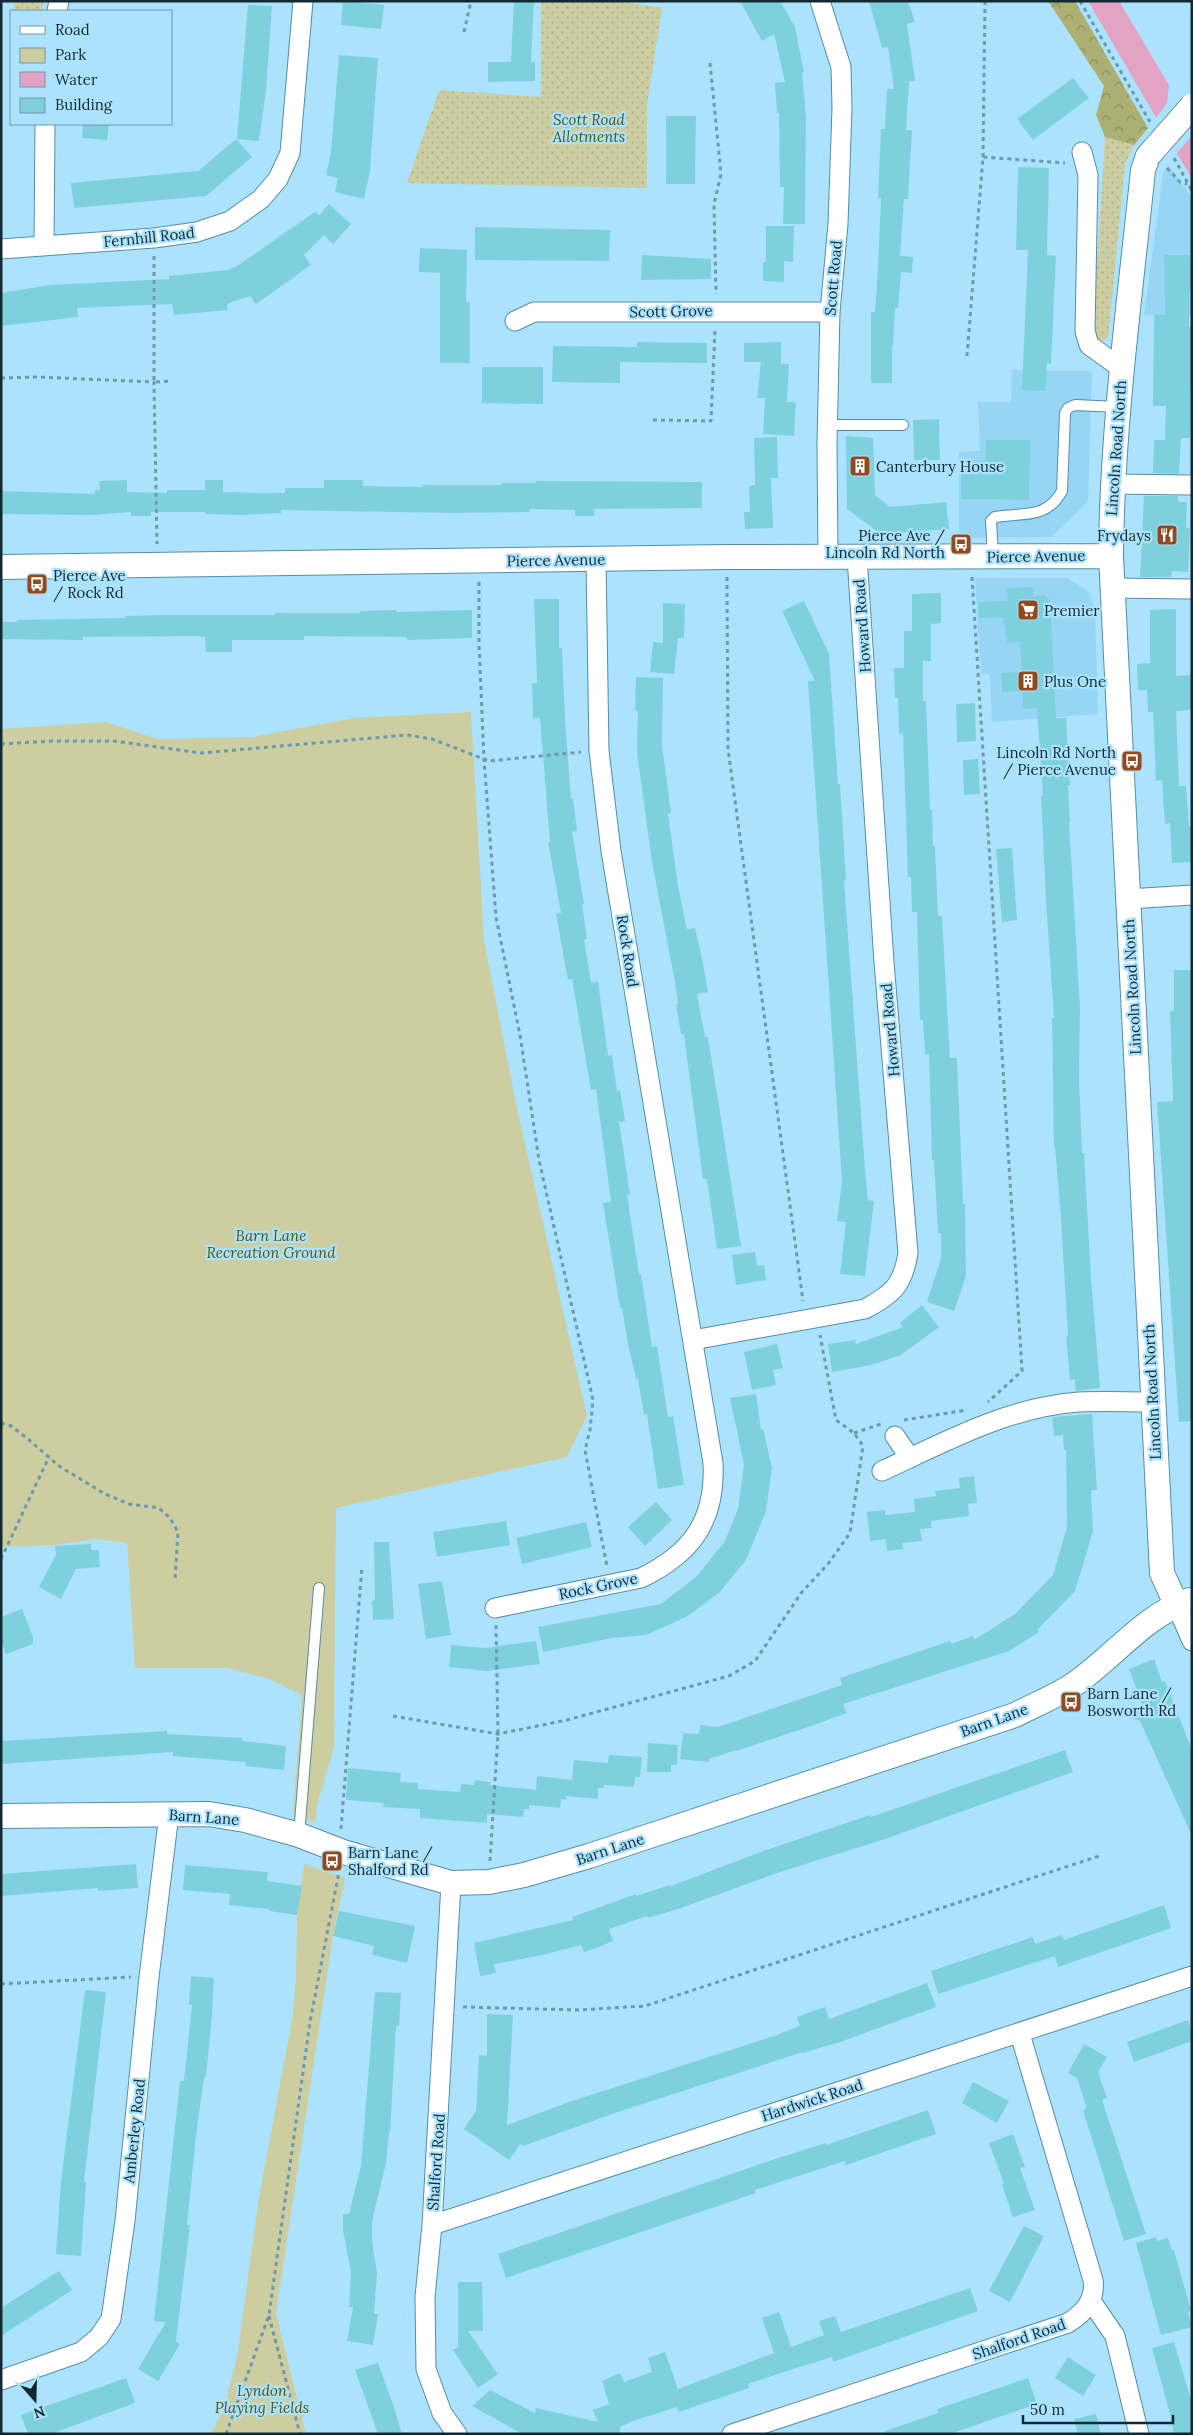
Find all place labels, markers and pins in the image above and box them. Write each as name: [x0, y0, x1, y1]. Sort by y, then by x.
building icon: Canterbury House: [848, 454, 872, 478]
place label: Canterbury House: [876, 457, 1004, 476]
restaurant icon: Frydays: [1155, 523, 1179, 547]
place label: Pierce Ave / Lincoln Rd North: [826, 526, 946, 562]
place label: Frydays: [1097, 526, 1151, 545]
bus stop icon: Pierce Ave / Lincoln Rd North: [949, 532, 973, 556]
place label: Pierce Ave / Rock Rd: [53, 566, 126, 603]
bus stop icon: Pierce Ave / Rock Rd: [25, 572, 49, 596]
supermarket icon: Premier: [1016, 598, 1040, 622]
place label: Premier: [1044, 601, 1100, 620]
building icon: Plus One: [1016, 669, 1040, 693]
place label: Plus One: [1044, 672, 1106, 691]
place label: Lincoln Rd North / Pierce Avenue: [997, 743, 1116, 780]
bus stop icon: Lincoln Rd North / Pierce Avenue: [1120, 749, 1144, 773]
place label: Barn Lane / Bosworth Rd: [1087, 1684, 1176, 1720]
bus stop icon: Barn Lane / Bosworth Rd: [1059, 1690, 1083, 1714]
place label: Barn Lane / Shalford Rd: [348, 1843, 434, 1879]
bus stop icon: Barn Lane / Shalford Rd: [320, 1849, 344, 1873]

